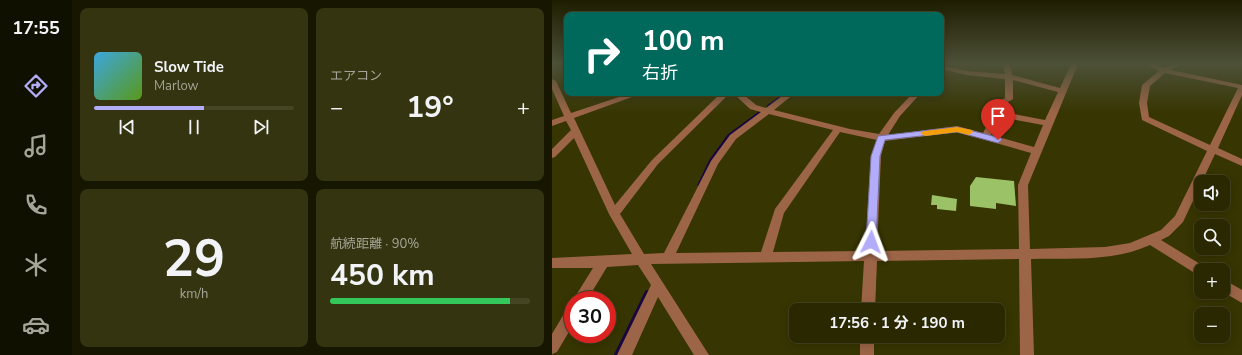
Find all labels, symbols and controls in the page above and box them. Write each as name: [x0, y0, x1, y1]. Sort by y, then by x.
text: 17:55: [12, 16, 60, 40]
text: 100 m: [642, 22, 725, 60]
icon: right: [576, 28, 628, 80]
text: Slow Tide: [154, 57, 224, 77]
text: 右折: [642, 61, 678, 85]
text: エアコン: [330, 67, 382, 85]
icon: directions: [22, 72, 50, 100]
text: Marlow: [154, 77, 199, 95]
text: 19°: [406, 87, 454, 128]
text: −: [330, 93, 343, 123]
text: +: [517, 93, 530, 123]
pin: [981, 99, 1015, 140]
icon: arrive: [987, 105, 1009, 127]
icon: previous: [116, 116, 138, 138]
icon: pause: [183, 116, 205, 138]
icon: next: [250, 116, 272, 138]
icon: music: [22, 132, 50, 160]
map controls: [1194, 175, 1230, 343]
button: sound: [1194, 175, 1230, 211]
icon: phone: [22, 191, 50, 219]
button: search: [1194, 219, 1230, 255]
position arrow: [850, 221, 892, 263]
text: 29: [163, 223, 225, 294]
text: 航続距離 · 90%: [330, 235, 419, 253]
icon: climate: [22, 251, 50, 279]
text: 450 km: [330, 255, 435, 296]
button: +: [1194, 263, 1230, 299]
text: km/h: [180, 285, 208, 303]
speed limit sign: 30: [564, 291, 616, 343]
button: −: [1194, 307, 1230, 343]
icon: car: [22, 311, 50, 339]
text: 17:56 · 1 分 · 190 m: [829, 313, 965, 333]

